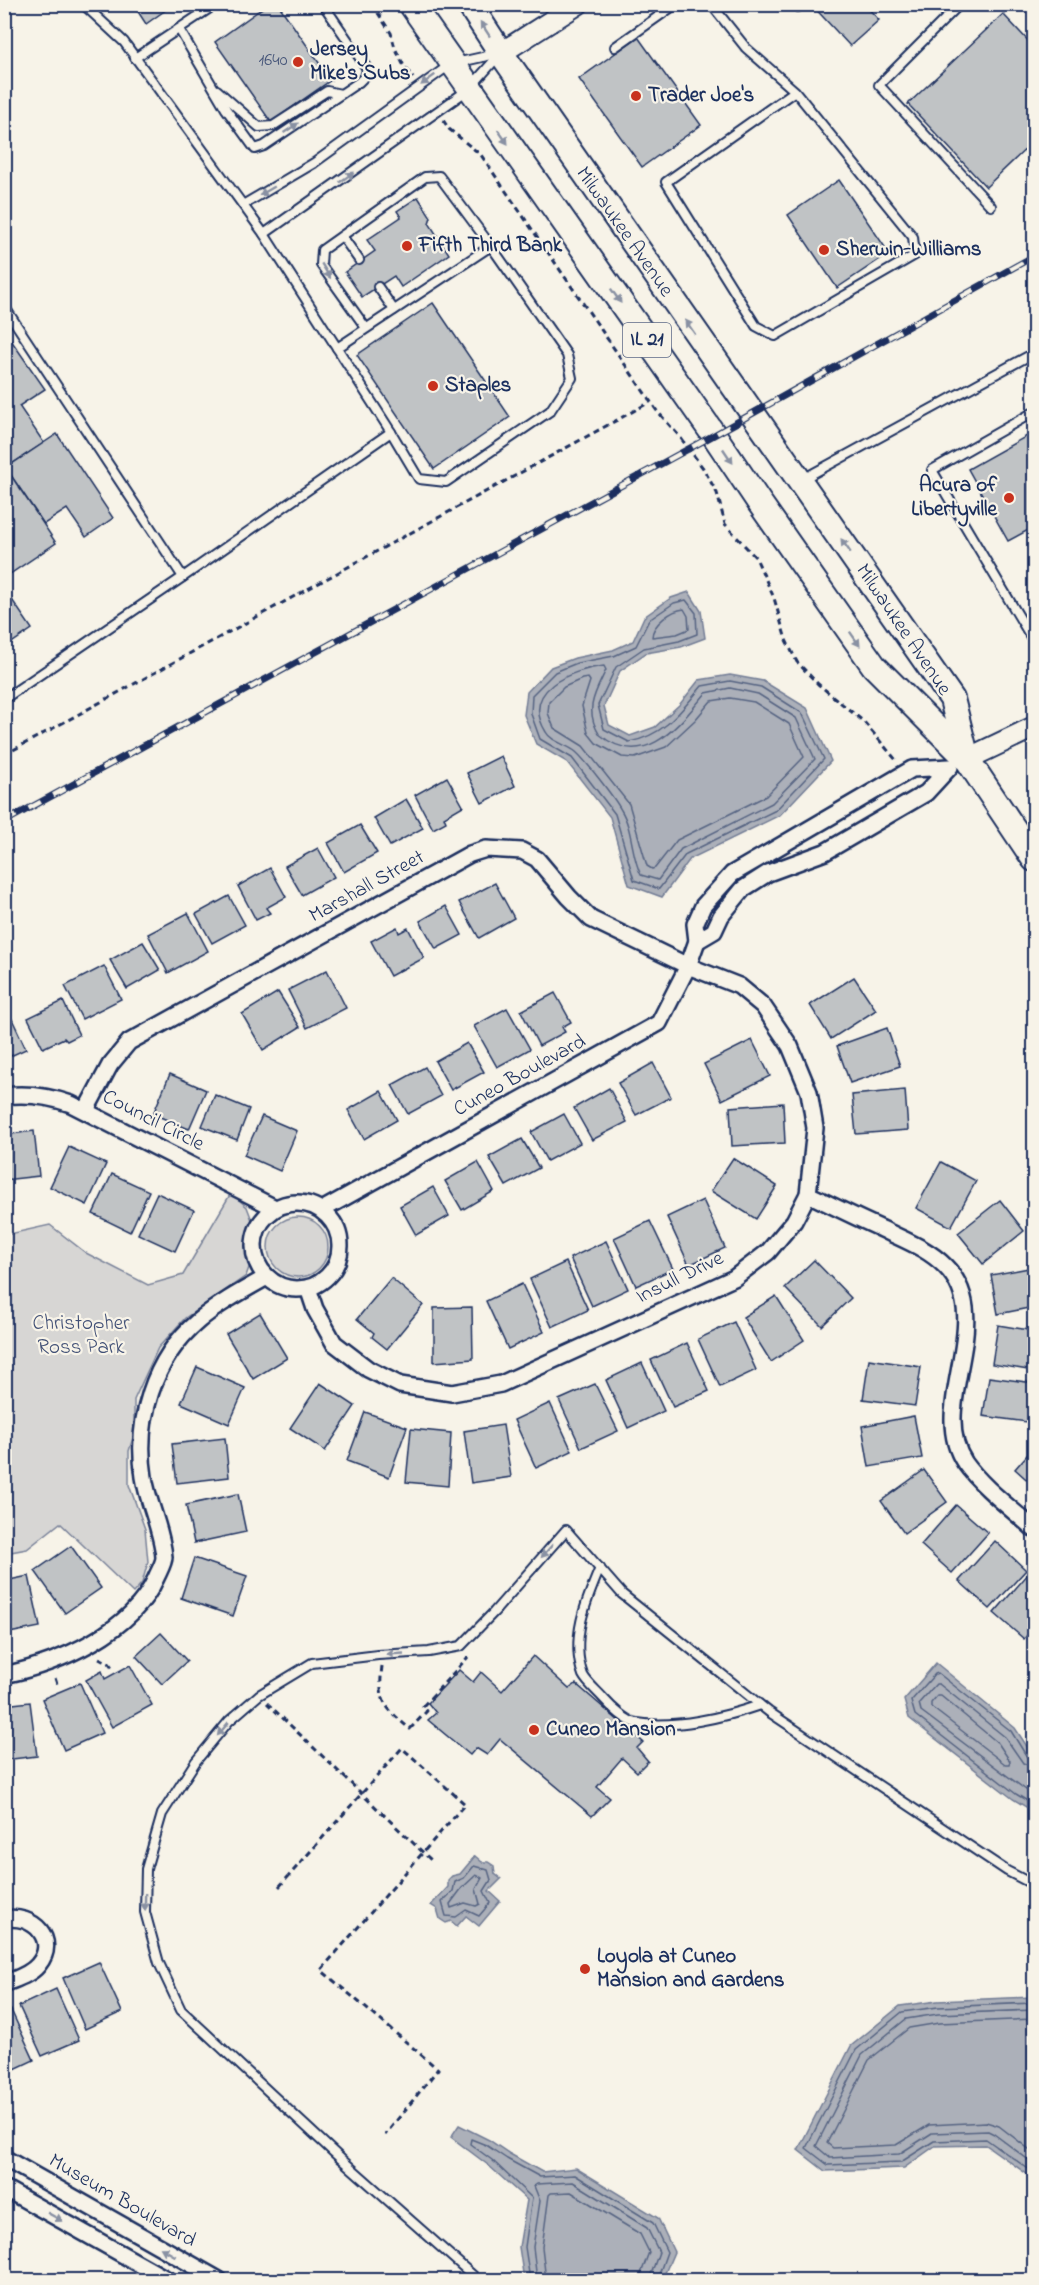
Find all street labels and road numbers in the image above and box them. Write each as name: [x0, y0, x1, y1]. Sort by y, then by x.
street label: Milwaukee Avenue: [568, 161, 681, 304]
road number: IL 21: [623, 323, 671, 357]
street label: Milwaukee Avenue: [848, 558, 959, 702]
street label: Marshall Street: [304, 843, 430, 931]
street label: Cuneo Boulevard: [448, 1027, 592, 1125]
street label: Council Circle: [97, 1083, 210, 1160]
street label: Insull Drive: [631, 1244, 729, 1312]
street label: Museum Boulevard: [43, 2147, 202, 2256]

